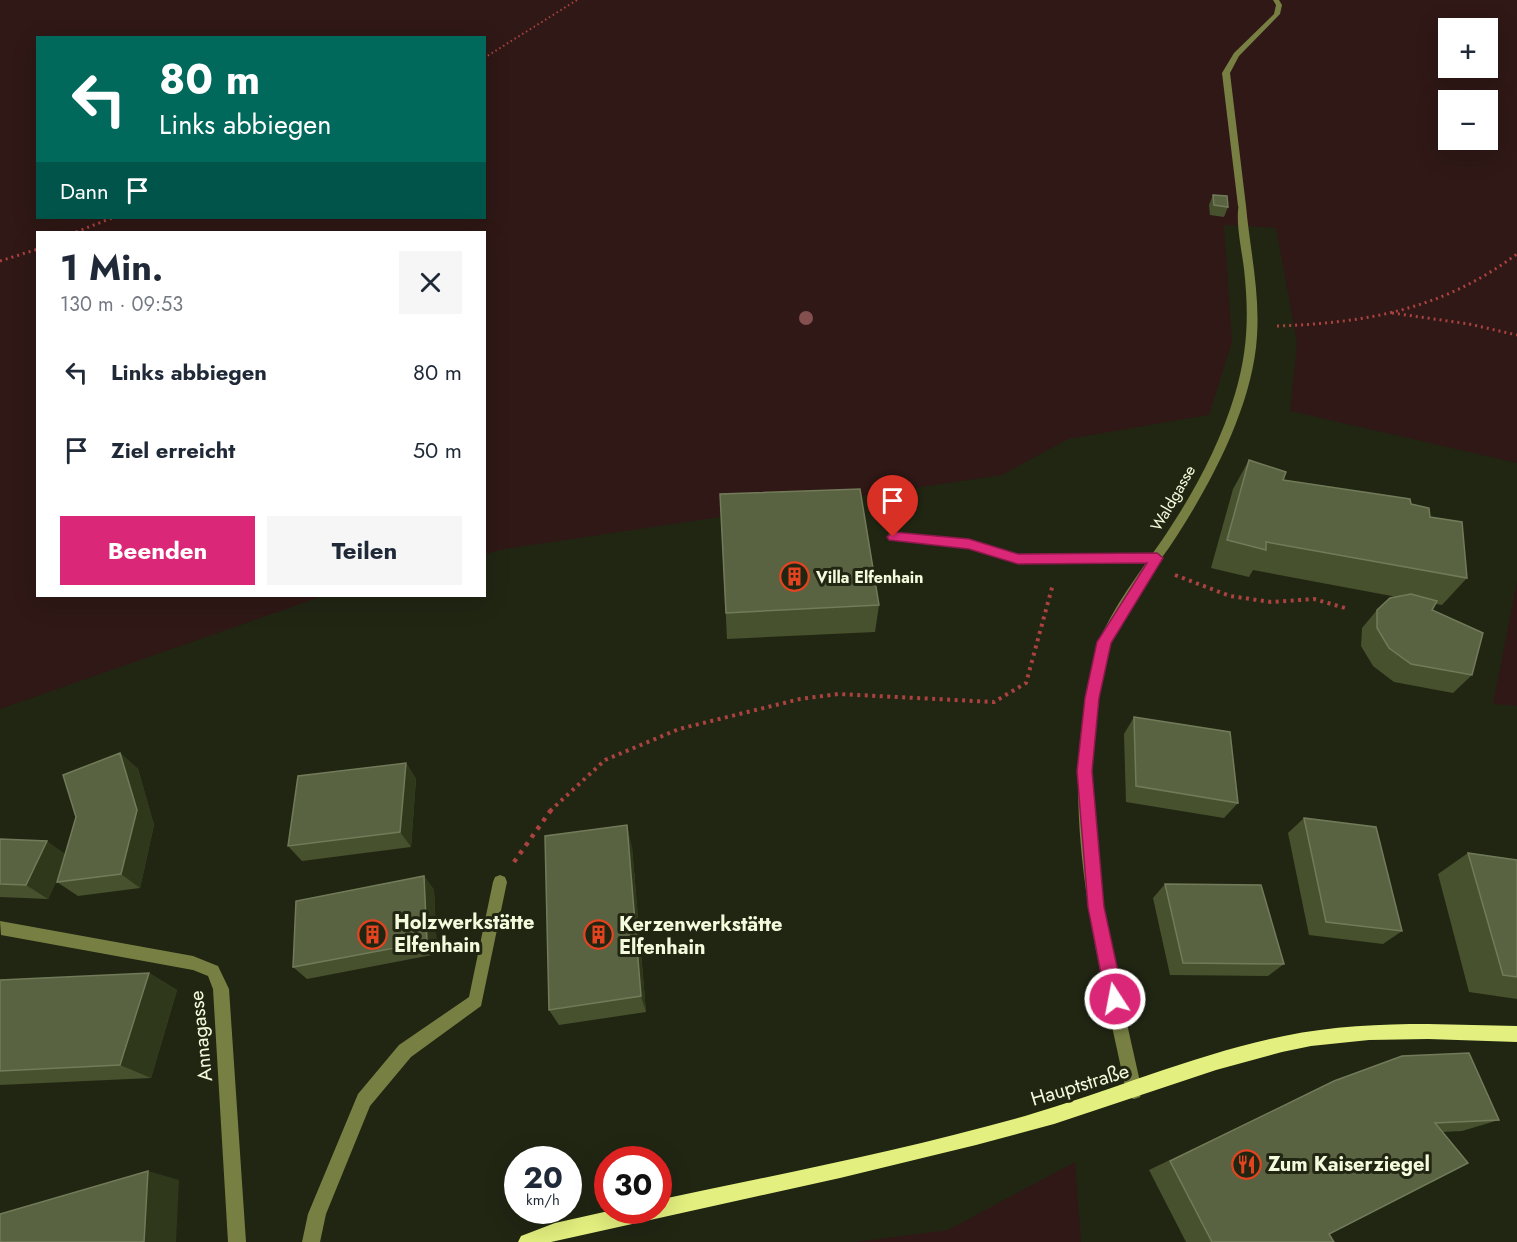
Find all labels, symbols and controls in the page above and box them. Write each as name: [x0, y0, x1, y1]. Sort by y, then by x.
map controls: [1438, 18, 1498, 150]
button: +: [1438, 18, 1498, 78]
text: 80 m: [159, 49, 260, 110]
icon: left: [60, 60, 138, 138]
button: −: [1438, 90, 1498, 150]
text: Links abbiegen: [159, 105, 331, 144]
icon: arrive: [121, 174, 154, 207]
text: Dann: [60, 175, 109, 207]
text: 1 Min.: [60, 241, 163, 293]
button: close: [399, 251, 462, 314]
text: 130 m · 09:53: [60, 290, 183, 319]
icon: left: [60, 356, 93, 389]
text: Links abbiegen: [111, 356, 267, 388]
text: 80 m: [413, 356, 462, 388]
icon: arrive: [60, 434, 93, 467]
text: Ziel erreicht: [111, 434, 235, 466]
text: 50 m: [413, 434, 462, 466]
street label: Waldgasse: [1145, 461, 1201, 535]
pin: [867, 475, 918, 537]
icon: arrive: [876, 484, 909, 517]
button: Beenden: [60, 516, 255, 585]
button: Teilen: [267, 516, 462, 585]
building icon: Villa Elfenhain: [779, 561, 811, 593]
place label: Villa Elfenhain: [815, 566, 923, 589]
place label: Holzwerkstätte Elfenhain: [394, 908, 534, 960]
place label: Kerzenwerkstätte Elfenhain: [619, 910, 782, 962]
building icon: Holzwerkstätte Elfenhain: [357, 918, 389, 950]
building icon: Kerzenwerkstätte Elfenhain: [582, 919, 614, 951]
position arrow: [1083, 967, 1147, 1031]
street label: Annagasse: [182, 989, 220, 1083]
street label: Hauptstraße: [1027, 1056, 1133, 1114]
speed limit sign: 30: [594, 1146, 672, 1224]
restaurant icon: Zum Kaiserziegel: [1231, 1148, 1263, 1180]
place label: Zum Kaiserziegel: [1268, 1150, 1430, 1179]
text: 20: [523, 1156, 563, 1199]
text: km/h: [526, 1189, 560, 1211]

